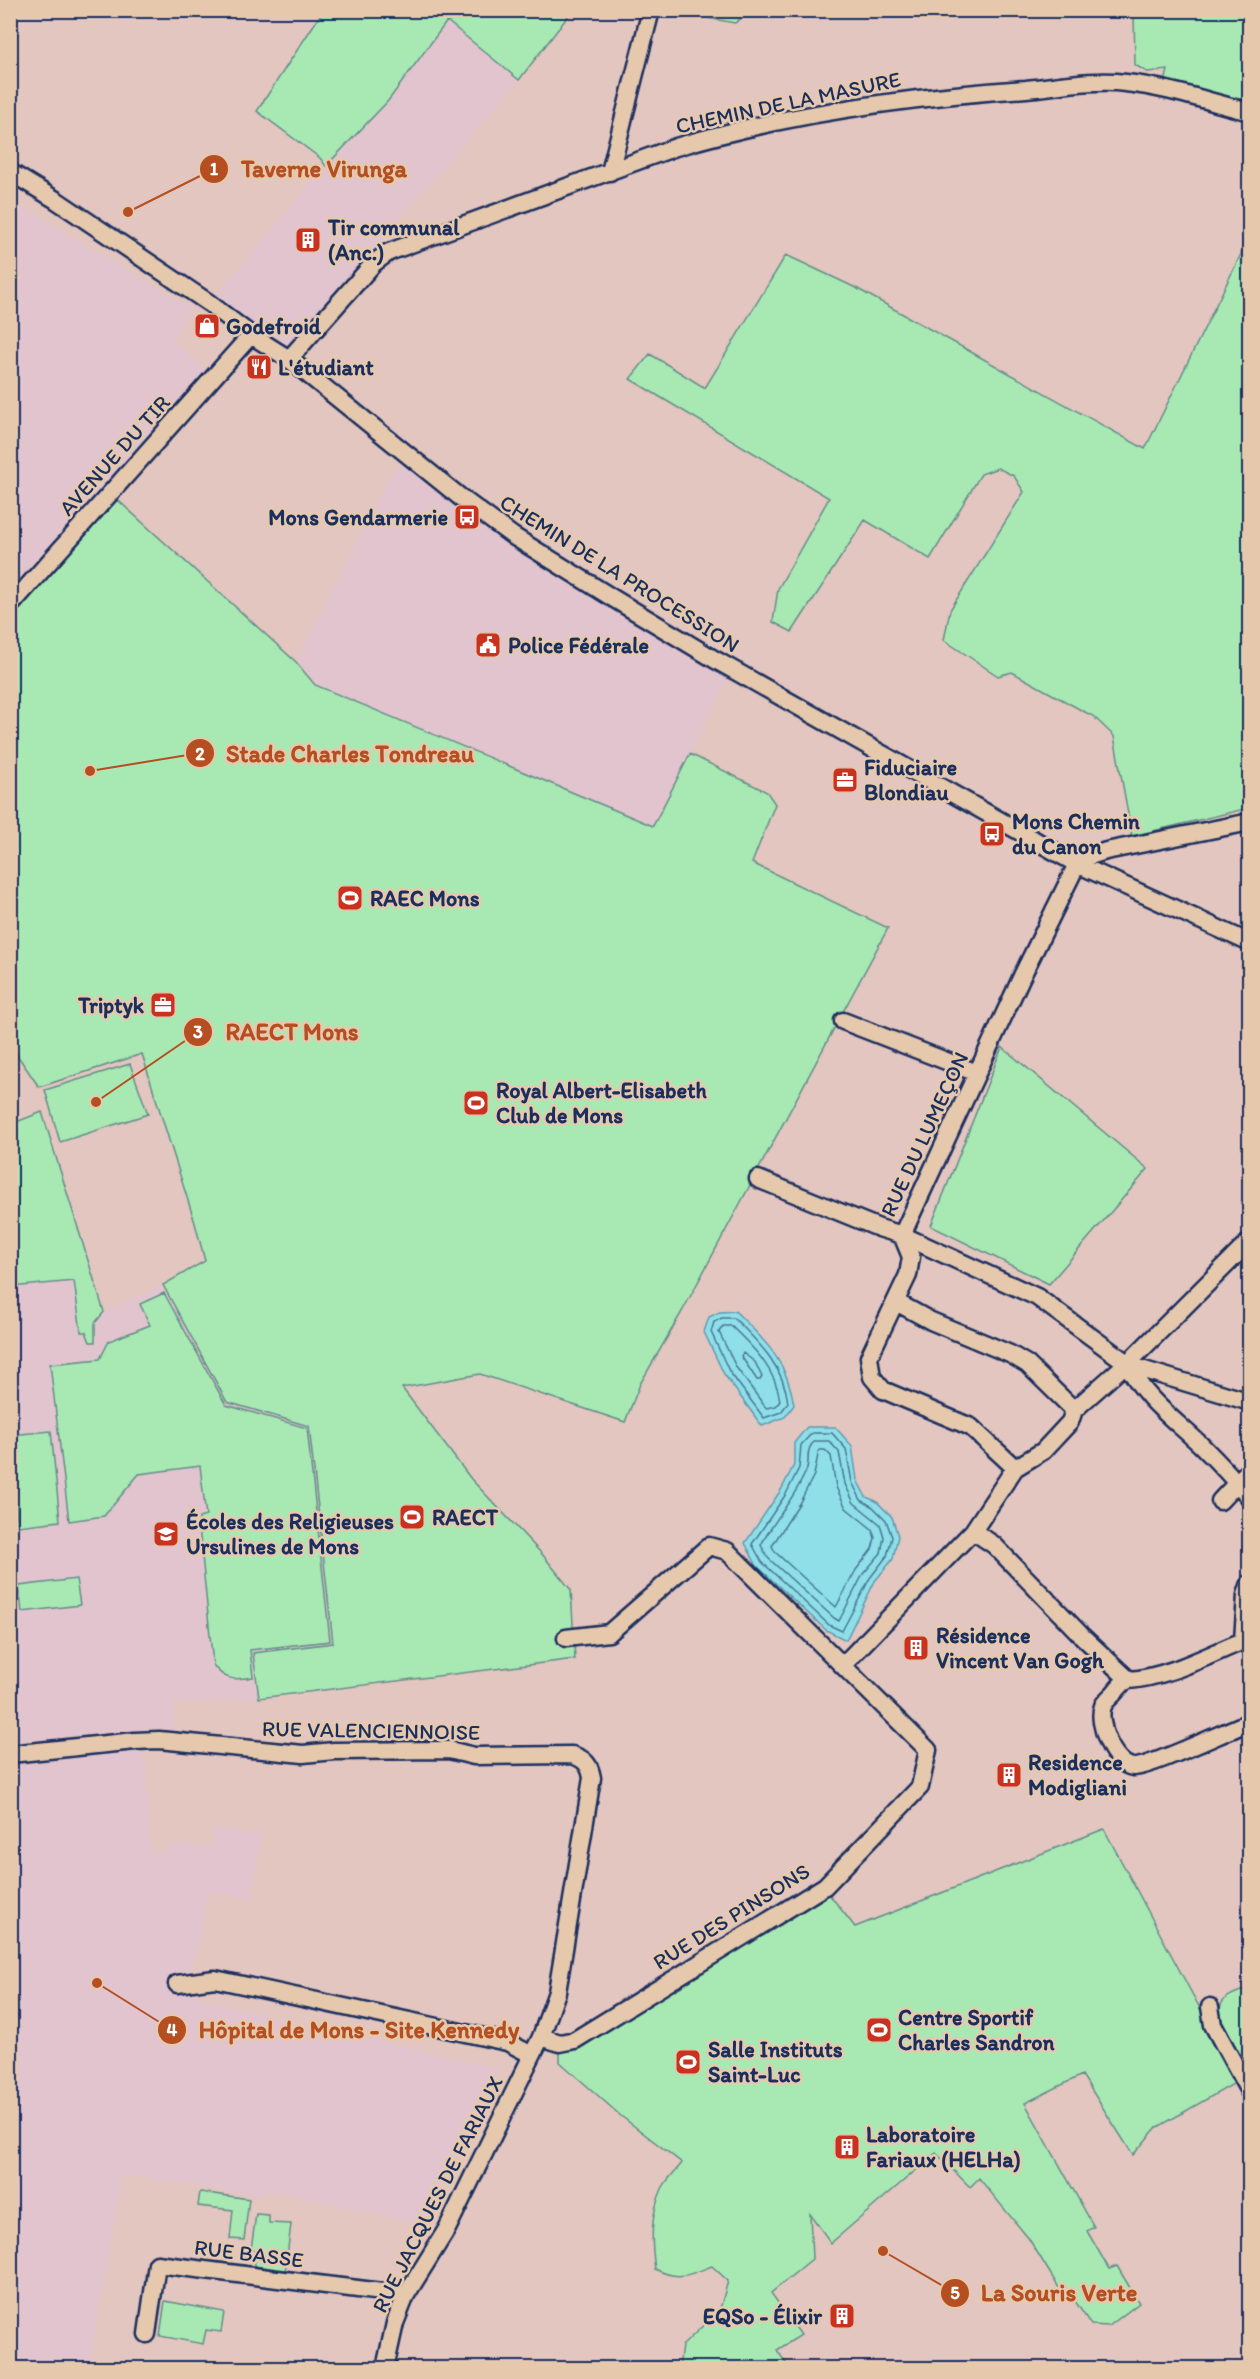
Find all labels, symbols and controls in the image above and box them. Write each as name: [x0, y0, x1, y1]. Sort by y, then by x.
street label: CHEMIN DE LA MASURE: [673, 65, 903, 140]
callout: Taverne Virunga: [199, 148, 419, 190]
text: Taverne Virunga: [240, 154, 408, 184]
text: 1: [210, 158, 219, 180]
place label: Tir communal (Anc.): [327, 214, 460, 266]
building icon: Tir communal (Anc.): [293, 225, 323, 255]
shop icon: Godefroid: [192, 311, 222, 341]
place label: Godefroid: [226, 313, 322, 340]
restaurant icon: L'étudiant: [244, 352, 274, 382]
place label: L'étudiant: [278, 354, 374, 381]
street label: AVENUE DU TIR: [53, 389, 176, 521]
street label: CHEMIN DE LA PROCESSION: [495, 488, 745, 658]
bus stop icon: Mons Gendarmerie: [452, 502, 482, 532]
place label: Mons Gendarmerie: [268, 504, 448, 531]
public building icon: Police Fédérale: [473, 630, 503, 660]
place label: Police Fédérale: [508, 632, 649, 659]
callout: Stade Charles Tondreau: [185, 732, 484, 774]
text: Stade Charles Tondreau: [226, 739, 475, 768]
text: 2: [195, 743, 205, 765]
place label: Fiduciaire Blondiau: [864, 754, 958, 806]
office icon: Fiduciaire Blondiau: [830, 765, 860, 795]
place label: Mons Chemin du Canon: [1012, 808, 1140, 860]
bus stop icon: Mons Chemin du Canon: [977, 819, 1007, 849]
sports icon: RAEC Mons: [335, 883, 365, 913]
place label: RAEC Mons: [370, 885, 480, 912]
office icon: Triptyk: [148, 990, 178, 1020]
place label: Triptyk: [77, 992, 145, 1019]
callout: RAECT Mons: [183, 1011, 370, 1053]
text: RAECT Mons: [226, 1017, 359, 1046]
text: 3: [193, 1021, 203, 1043]
street label: RUE DU LUMEÇON: [874, 1047, 974, 1221]
place label: Royal Albert-Elisabeth Club de Mons: [496, 1077, 707, 1129]
sports icon: Royal Albert-Elisabeth Club de Mons: [461, 1088, 491, 1118]
sports icon: RAECT: [397, 1502, 427, 1532]
place label: RAECT: [432, 1504, 499, 1531]
place label: Écoles des Religieuses Ursulines de Mons: [186, 1508, 394, 1560]
school or university icon: Écoles des Religieuses Ursulines de Mons: [151, 1519, 181, 1549]
place label: Résidence Vincent Van Gogh: [936, 1622, 1105, 1674]
building icon: Résidence Vincent Van Gogh: [901, 1633, 931, 1663]
street label: RUE VALENCIENNOISE: [262, 1715, 480, 1746]
place label: Residence Modigliani: [1028, 1749, 1127, 1801]
building icon: Residence Modigliani: [994, 1760, 1024, 1790]
street label: RUE DES PINSONS: [648, 1857, 815, 1975]
place label: Centre Sportif Charles Sandron: [898, 2004, 1055, 2056]
callout: Hôpital de Mons - Site Kennedy: [157, 2009, 532, 2051]
text: Hôpital de Mons - Site Kennedy: [199, 2015, 520, 2045]
sports icon: Centre Sportif Charles Sandron: [864, 2015, 894, 2045]
text: 4: [167, 2019, 178, 2041]
place label: Salle Instituts Saint-Luc: [708, 2036, 843, 2088]
sports icon: Salle Instituts Saint-Luc: [673, 2047, 703, 2077]
street label: RUE JACQUES DE FARIAUX: [366, 2071, 509, 2317]
place label: Laboratoire Fariaux (HELHa): [866, 2121, 1021, 2173]
building icon: Laboratoire Fariaux (HELHa): [832, 2132, 862, 2162]
street label: RUE BASSE: [193, 2233, 305, 2274]
callout: La Souris Verte: [940, 2272, 1149, 2314]
text: La Souris Verte: [981, 2278, 1137, 2307]
text: 5: [950, 2282, 960, 2304]
building icon: EQSo - Élixir: [827, 2301, 857, 2331]
place label: EQSo - Élixir: [703, 2303, 823, 2330]

